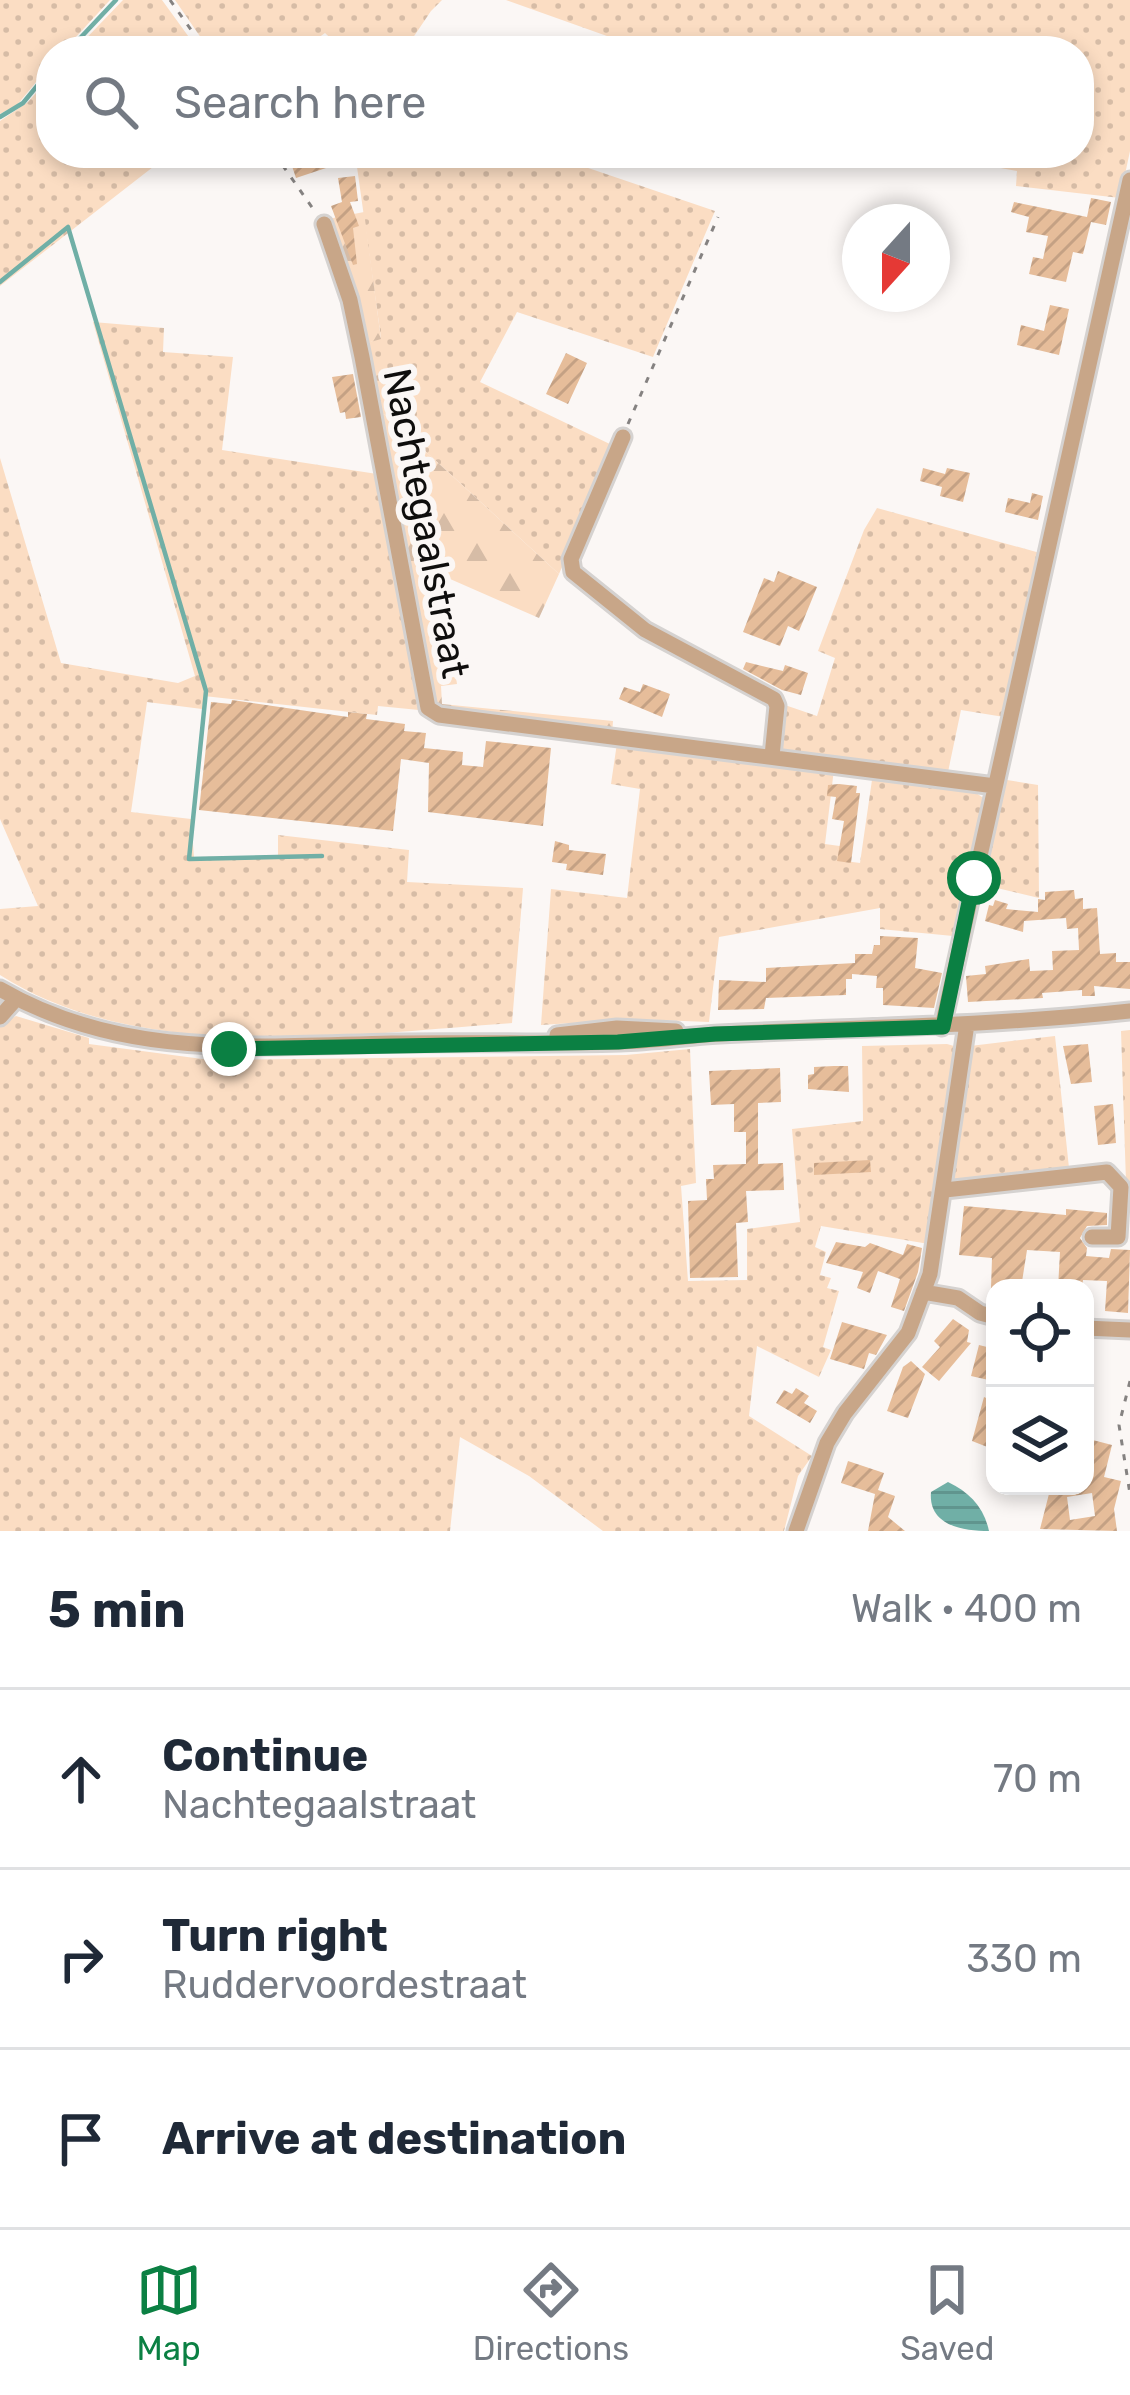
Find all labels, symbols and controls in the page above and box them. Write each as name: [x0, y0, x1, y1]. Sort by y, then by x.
search box: [36, 36, 1094, 168]
icon: search: [78, 69, 144, 135]
text: Search here: [174, 76, 426, 129]
north arrow: [842, 204, 950, 312]
street label: Nachtegaalstraat: [373, 365, 479, 682]
route start: [947, 851, 1001, 905]
route end: [202, 1022, 256, 1076]
map controls: [986, 1279, 1094, 1495]
button: locate: [986, 1279, 1094, 1387]
button: layers: [986, 1387, 1094, 1495]
text: 5 min: [48, 1579, 186, 1640]
text: Walk · 400 m: [851, 1586, 1082, 1632]
text: Continue: [162, 1729, 368, 1782]
icon: ahead: [48, 1746, 114, 1812]
text: 70 m: [993, 1756, 1082, 1802]
text: Nachtegaalstraat: [162, 1782, 476, 1828]
text: Turn right: [162, 1909, 388, 1962]
icon: right: [48, 1926, 114, 1992]
text: 330 m: [966, 1936, 1082, 1982]
text: Ruddervoordestraat: [162, 1962, 527, 2008]
icon: arrive: [48, 2106, 114, 2172]
text: Arrive at destination: [162, 2112, 627, 2165]
tab: Map: [136, 2257, 202, 2368]
tab: Directions: [473, 2257, 629, 2368]
tab: Saved: [900, 2257, 994, 2368]

